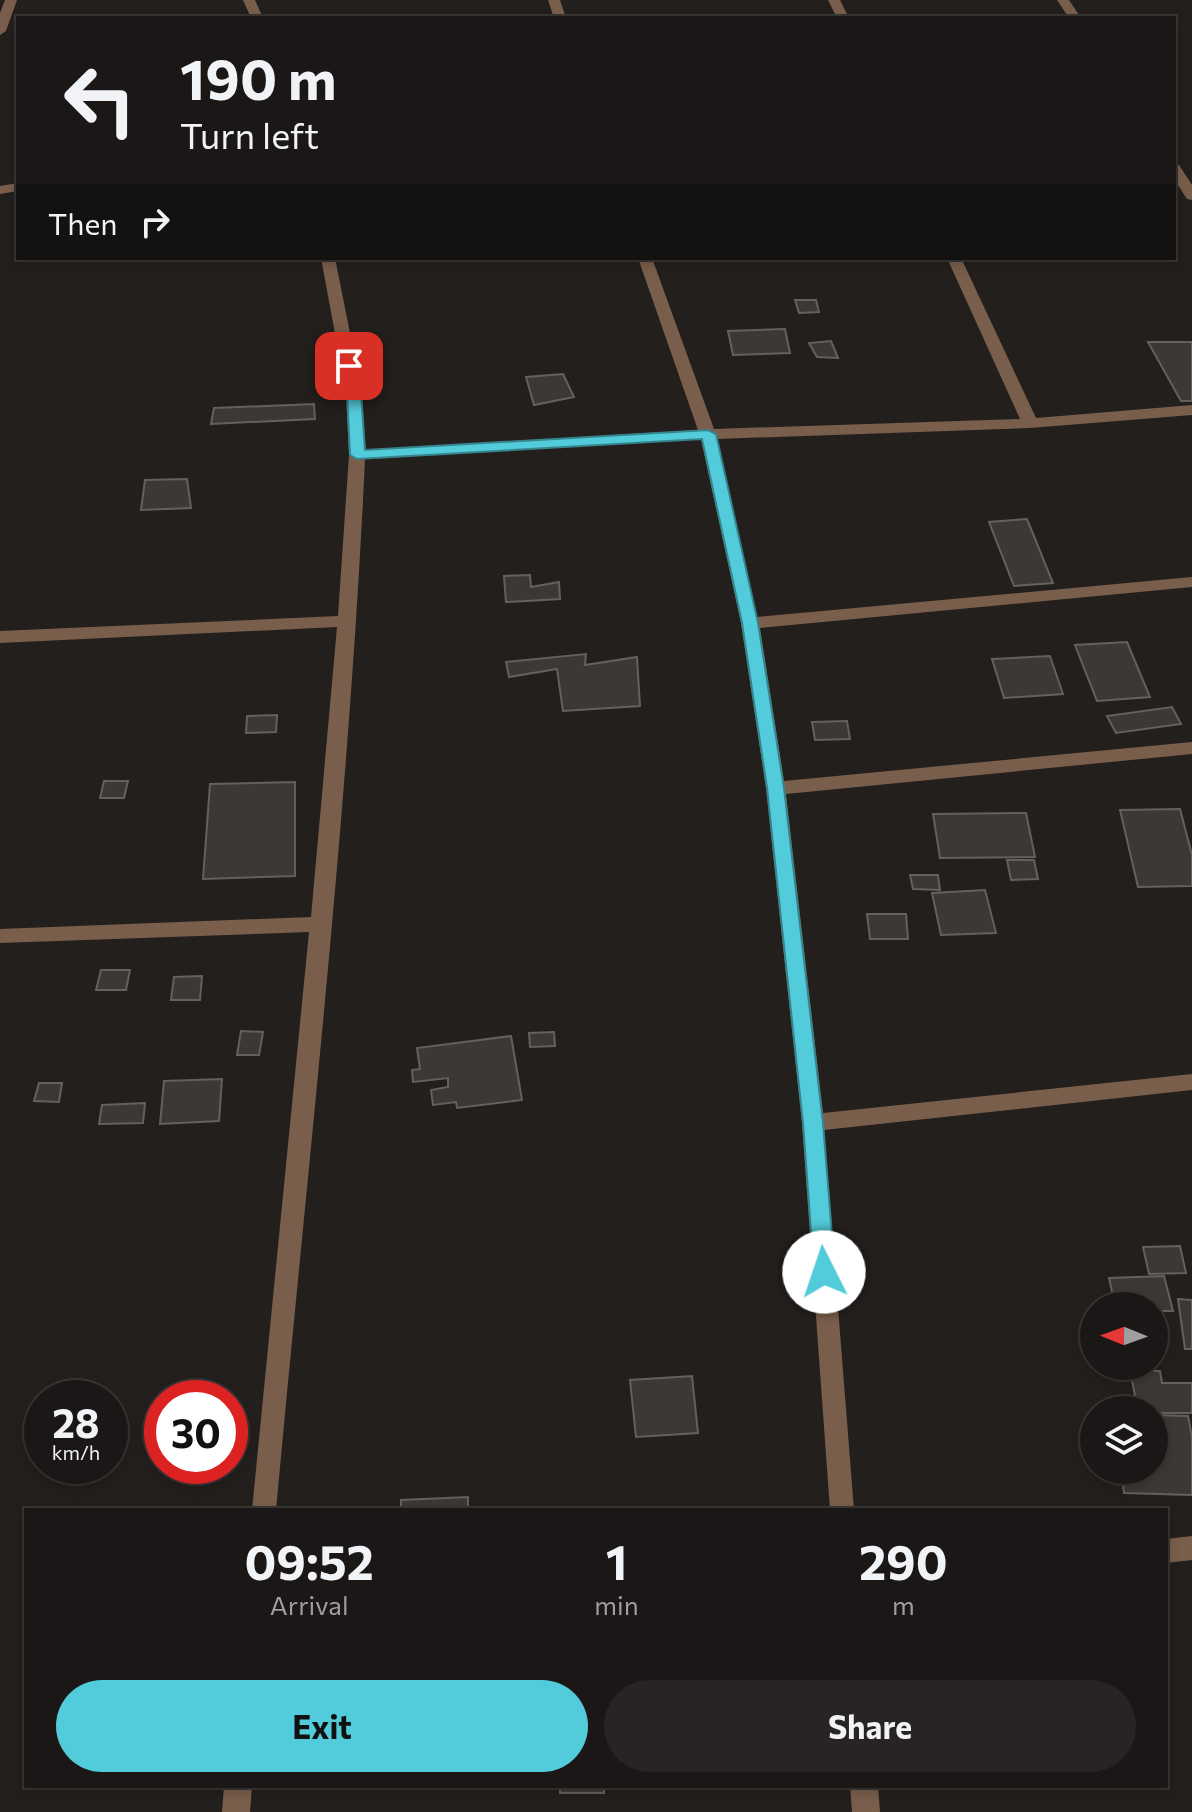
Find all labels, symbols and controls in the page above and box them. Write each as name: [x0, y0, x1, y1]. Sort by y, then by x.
text: 190 m: [180, 43, 337, 112]
icon: left: [48, 48, 152, 152]
text: Turn left: [180, 112, 319, 156]
icon: right: [133, 200, 177, 244]
text: Then: [48, 204, 117, 241]
pin: [315, 332, 383, 400]
icon: arrive: [327, 344, 371, 388]
position arrow: [782, 1230, 866, 1314]
north arrow: [1080, 1292, 1168, 1380]
map controls: [1080, 1292, 1168, 1484]
speed limit sign: 30: [144, 1380, 248, 1484]
button: layers: [1080, 1396, 1168, 1484]
text: 28: [52, 1397, 100, 1446]
text: km/h: [52, 1440, 100, 1464]
text: 09:52: [244, 1531, 374, 1590]
text: 1: [606, 1531, 627, 1590]
text: 290: [859, 1531, 948, 1590]
text: Arrival: [270, 1589, 349, 1620]
text: min: [594, 1589, 639, 1620]
text: m: [892, 1589, 915, 1620]
button: Exit: [56, 1680, 588, 1772]
button: Share: [604, 1680, 1136, 1772]

